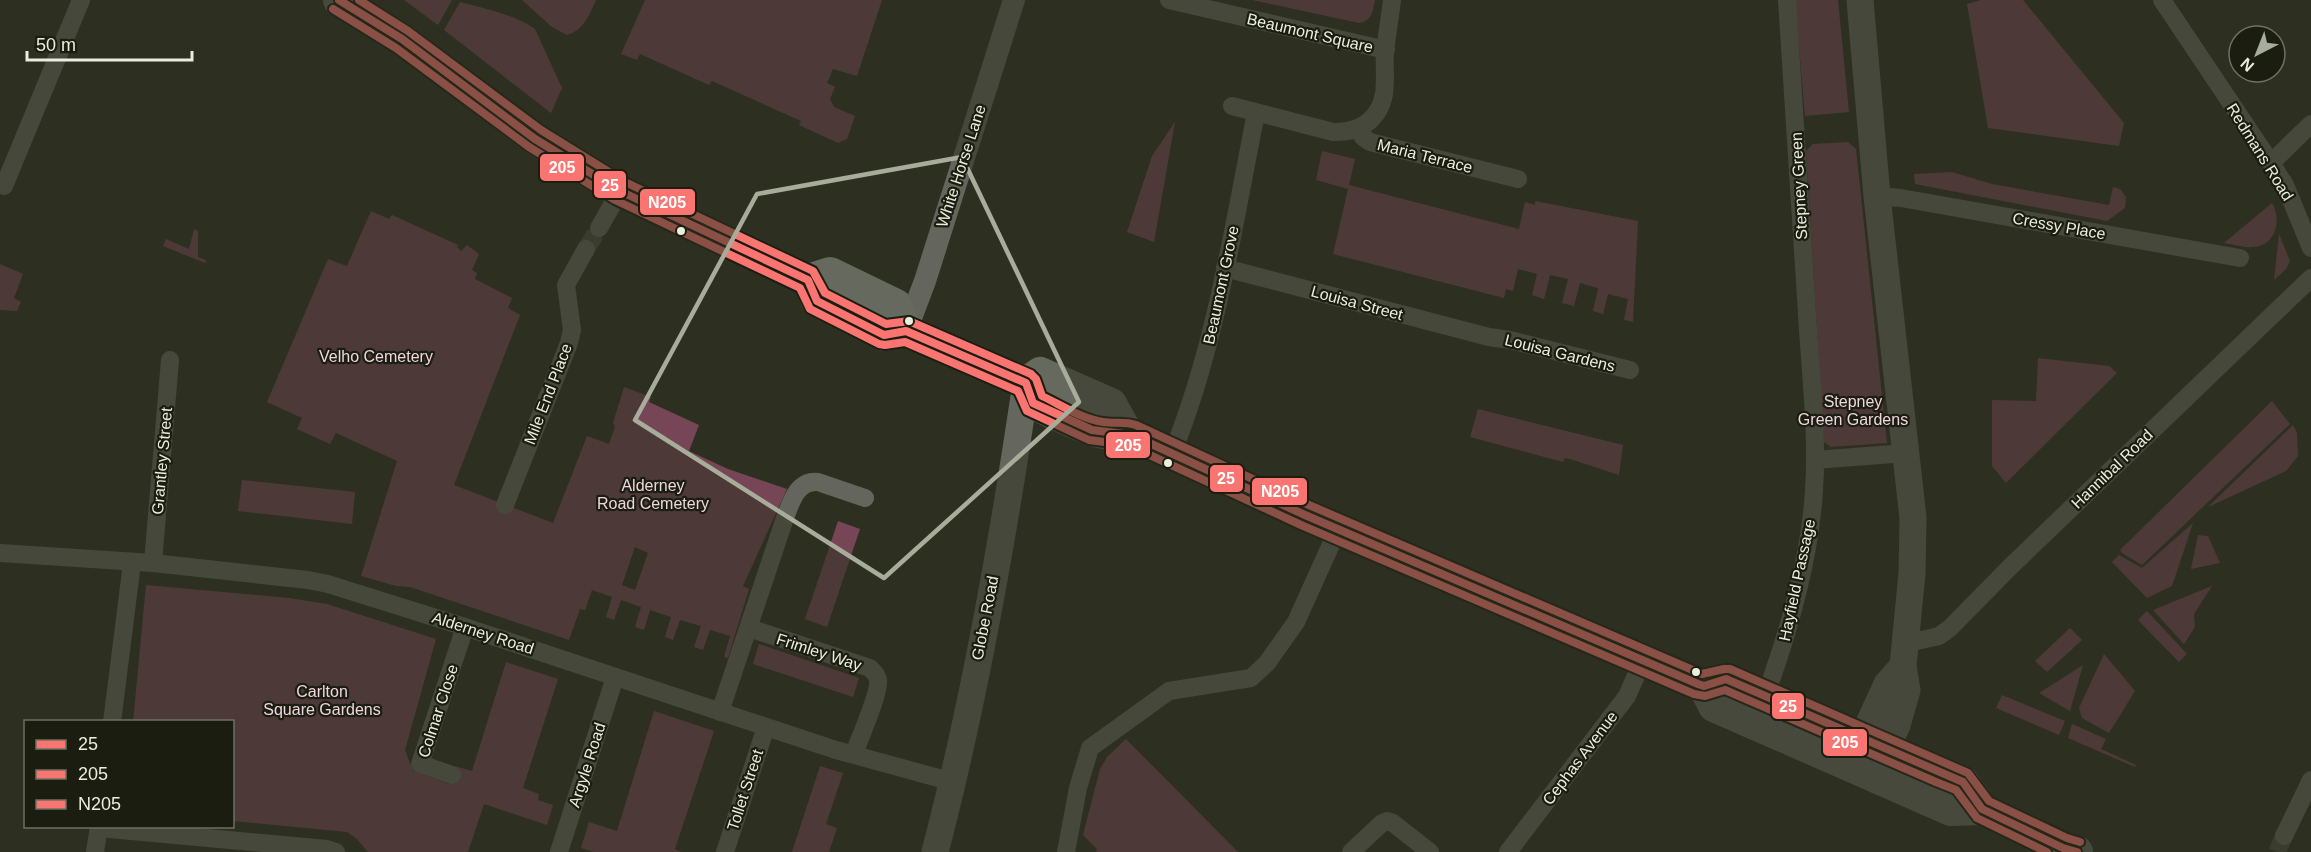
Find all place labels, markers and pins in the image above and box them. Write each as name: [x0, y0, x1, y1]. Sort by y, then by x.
unlabelled marker: [675, 225, 687, 237]
unlabelled marker: [903, 315, 915, 327]
unlabelled marker: [1162, 457, 1174, 469]
unlabelled marker: [1690, 666, 1702, 678]

